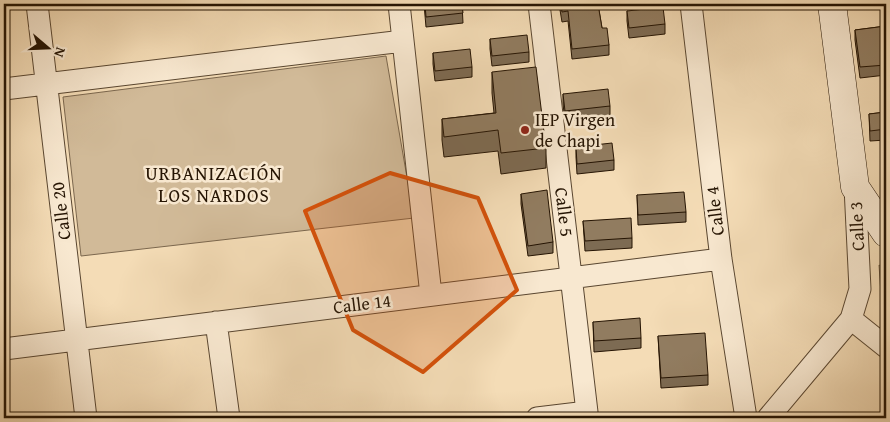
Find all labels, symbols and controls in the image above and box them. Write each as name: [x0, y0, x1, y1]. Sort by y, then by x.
north arrow: [22, 22, 72, 72]
text: N: [49, 45, 71, 61]
place label: IEP Virgen de Chapi: [535, 106, 615, 154]
marker: IEP Virgen de Chapi: [519, 124, 531, 136]
district label: URBANIZACIÓN LOS NARDOS: [145, 159, 283, 209]
street label: Calle 20: [44, 180, 77, 242]
street label: Calle 4: [698, 185, 731, 237]
street label: Calle 5: [548, 186, 581, 238]
street label: Calle 3: [842, 201, 871, 251]
street label: Calle 14: [331, 287, 392, 320]

